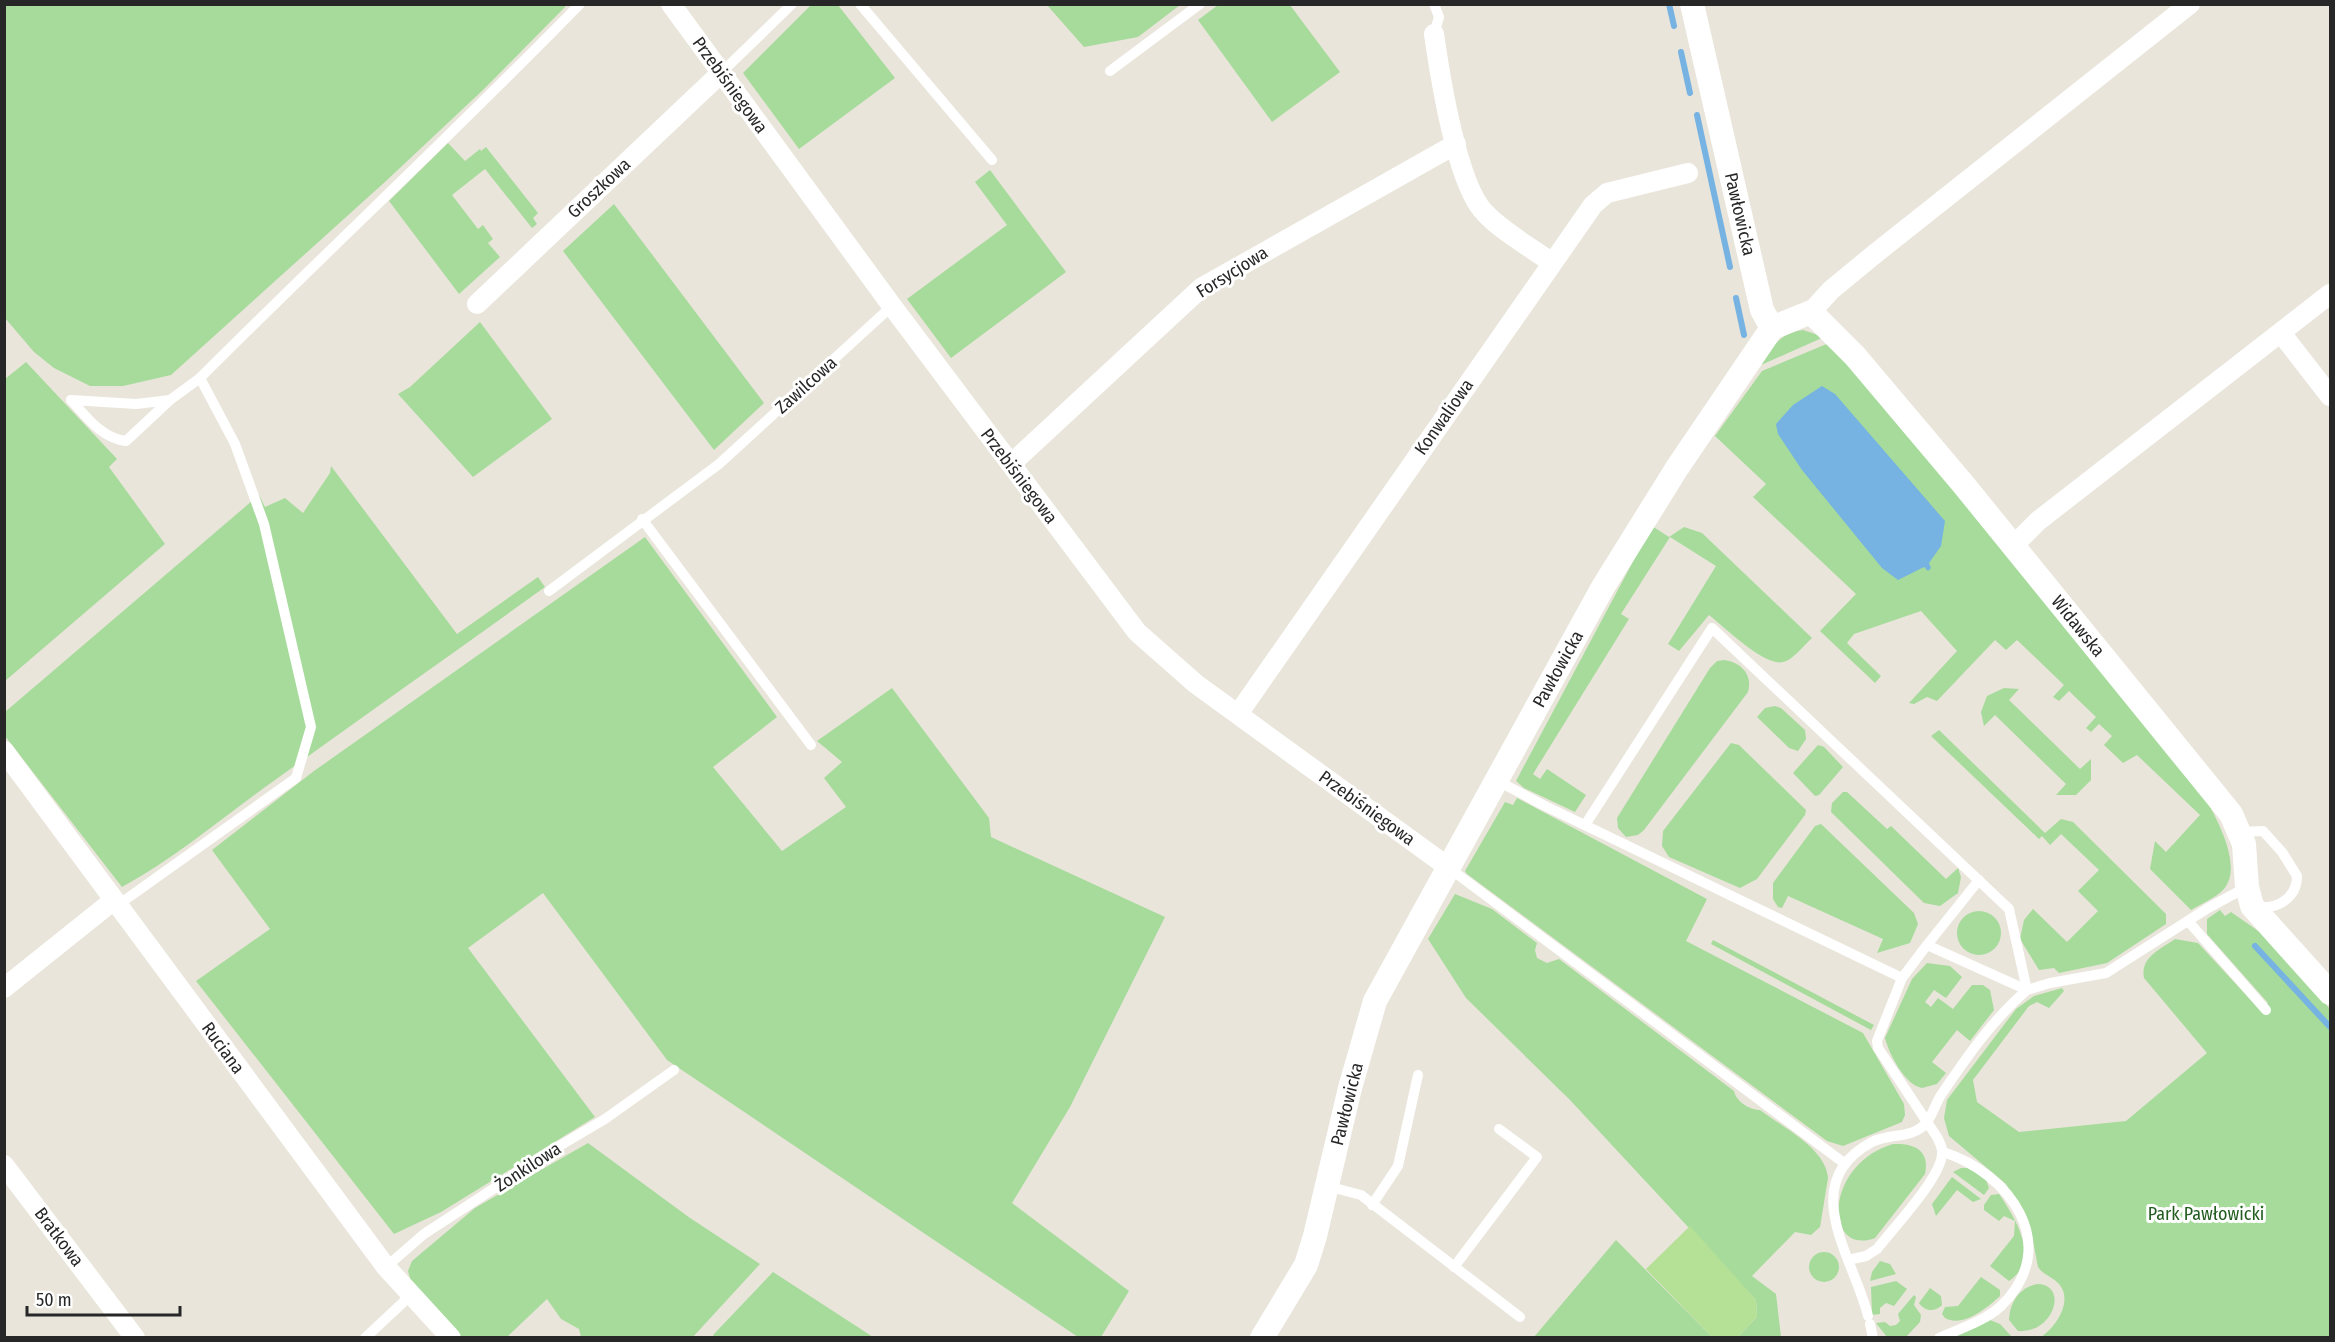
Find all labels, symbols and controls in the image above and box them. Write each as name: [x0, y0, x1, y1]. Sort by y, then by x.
street label: Przebiśniegowa: [688, 33, 772, 138]
street label: Groszkowa: [563, 153, 635, 223]
street label: Pawłowicka: [1720, 170, 1760, 258]
street label: Forsycjowa: [1192, 241, 1272, 303]
street label: Zawilcowa: [771, 352, 841, 418]
street label: Konwaliowa: [1410, 375, 1478, 459]
street label: Przebiśniegowa: [976, 424, 1062, 528]
street label: Widawska: [2047, 591, 2110, 661]
street label: Pawłowicka: [1528, 627, 1588, 711]
street label: Przebiśniegowa: [1315, 766, 1420, 850]
street label: Ruciana: [197, 1018, 249, 1078]
street label: Pawłowicka: [1326, 1060, 1368, 1148]
street label: Żonkilowa: [491, 1137, 565, 1197]
street label: Bratkowa: [30, 1203, 88, 1271]
park label: Park Pawłowicki: [2148, 1203, 2264, 1225]
scale bar: [27, 1279, 180, 1317]
text: 50 m: [36, 1289, 72, 1311]

